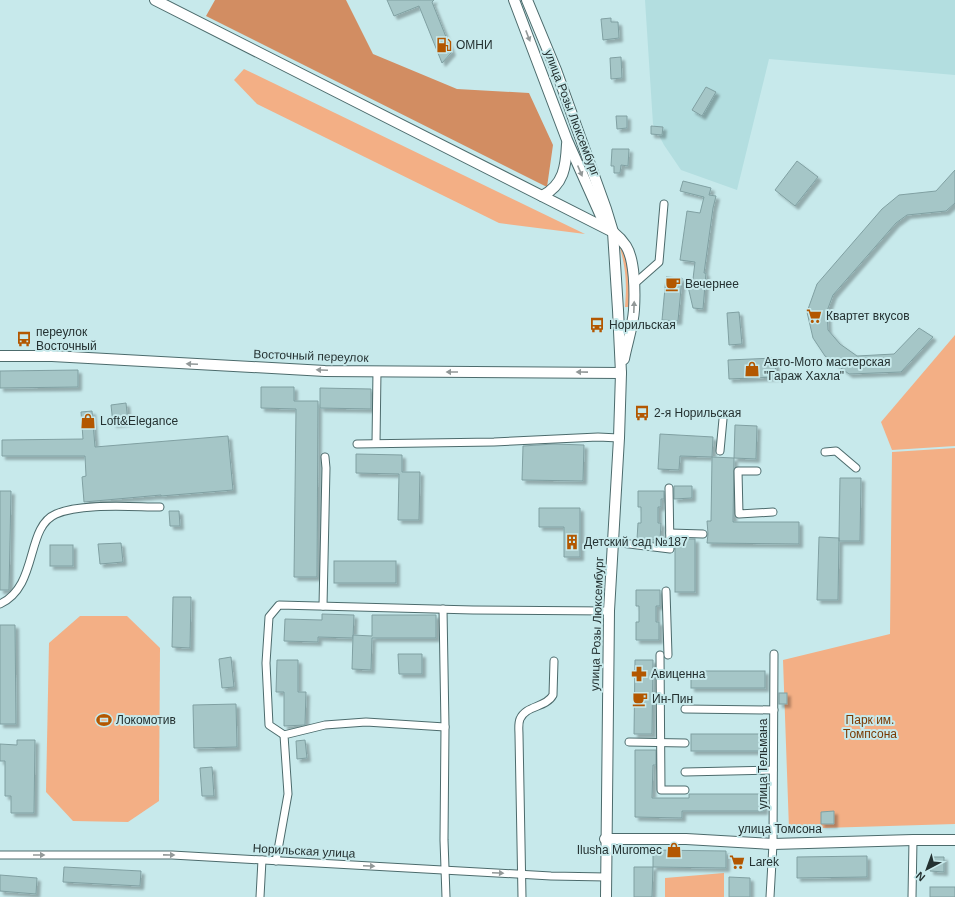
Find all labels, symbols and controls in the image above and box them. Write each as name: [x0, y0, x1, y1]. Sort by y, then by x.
one-way arrow: [525, 31, 531, 42]
fuel station icon: ОМНИ: [435, 36, 453, 54]
place label: ОМНИ: [456, 38, 493, 52]
street label: улица Розы Люксембург: [541, 48, 603, 179]
one-way arrow: [577, 165, 583, 176]
cafe icon: Вечернее: [664, 275, 682, 293]
place label: Вечернее: [685, 277, 739, 291]
one-way arrow: [631, 300, 637, 313]
supermarket icon: Квартет вкусов: [805, 307, 823, 325]
place label: Квартет вкусов: [826, 309, 910, 323]
bus stop icon: Норильская: [588, 316, 606, 334]
place label: Норильская: [609, 318, 676, 332]
place label: переулок Восточный: [36, 325, 97, 353]
bus stop icon: переулок Восточный: [15, 330, 33, 348]
street label: Восточный переулок: [253, 347, 370, 365]
place label: Авто-Мото мастерская "Гараж Хахла": [764, 355, 890, 383]
one-way arrow: [186, 360, 198, 367]
shop icon: Авто-Мото мастерская "Гараж Хахла": [743, 360, 761, 378]
one-way arrow: [316, 367, 328, 374]
one-way arrow: [445, 369, 458, 375]
one-way arrow: [575, 369, 588, 375]
bus stop icon: 2-я Норильская: [633, 404, 651, 422]
place label: 2-я Норильская: [654, 406, 741, 420]
shop icon: Loft&Elegance: [79, 412, 97, 430]
place label: Loft&Elegance: [100, 414, 178, 428]
building icon: Детский сад №187: [563, 533, 581, 551]
place label: Детский сад №187: [584, 535, 688, 549]
street label: улица Розы Люксембург: [588, 556, 606, 691]
pharmacy icon: Авиценна: [630, 665, 648, 683]
place label: Авиценна: [651, 667, 706, 681]
cafe icon: Ин-Пин: [631, 690, 649, 708]
place label: Ин-Пин: [652, 692, 693, 706]
sports icon: Локомотив: [95, 711, 113, 729]
place label: Локомотив: [116, 713, 176, 727]
park label: Парк им. Томпсона: [843, 713, 897, 741]
street label: улица Тельмана: [756, 718, 770, 809]
street label: улица Томсона: [738, 822, 822, 836]
street label: Норильская улица: [252, 841, 356, 861]
shop icon: Ilusha Muromec: [665, 841, 683, 859]
place label: Ilusha Muromec: [577, 843, 662, 857]
north arrow: [907, 849, 947, 889]
one-way arrow: [33, 852, 46, 858]
one-way arrow: [163, 852, 176, 858]
supermarket icon: Larek: [728, 853, 746, 871]
place label: Larek: [749, 855, 780, 869]
one-way arrow: [363, 863, 376, 869]
text: N: [913, 869, 927, 884]
one-way arrow: [492, 870, 504, 877]

